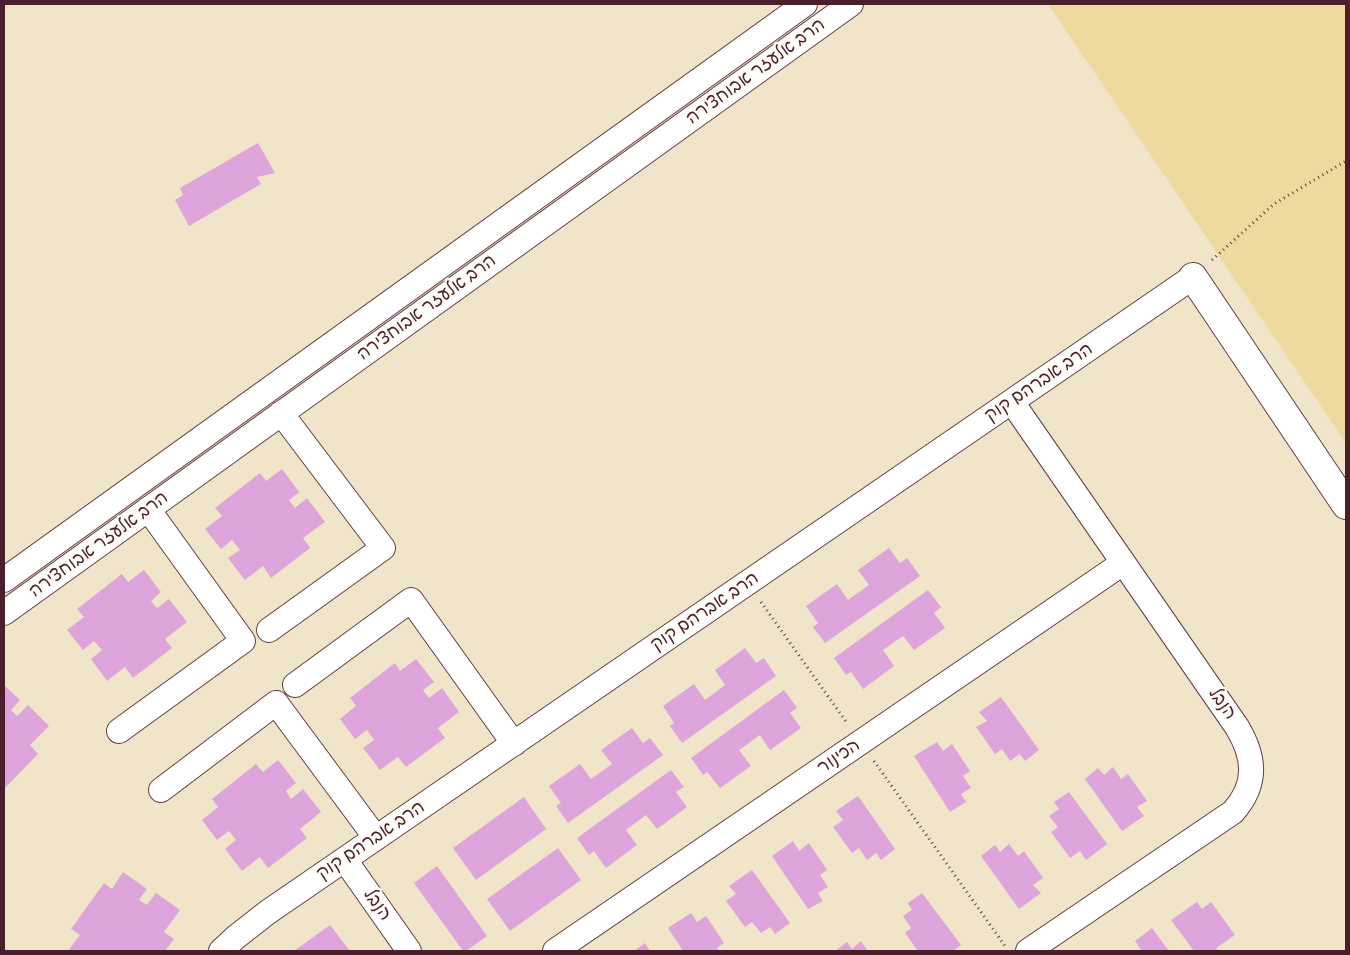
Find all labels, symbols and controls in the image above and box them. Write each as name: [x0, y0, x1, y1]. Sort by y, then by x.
street label: הרב אלעזר אבוחצירה: [682, 14, 830, 130]
street label: הרב אלעזר אבוחצירה: [353, 250, 501, 366]
street label: הרב אברהם קוק: [981, 339, 1097, 427]
street label: הרב אלעזר אבוחצירה: [25, 487, 173, 603]
street label: הרב אברהם קוק: [647, 568, 763, 656]
street label: הנבל: [1203, 684, 1241, 724]
street label: הכינור: [813, 735, 865, 779]
street label: הרב אברהם קוק: [313, 797, 429, 885]
street label: הנבל: [358, 885, 396, 925]

